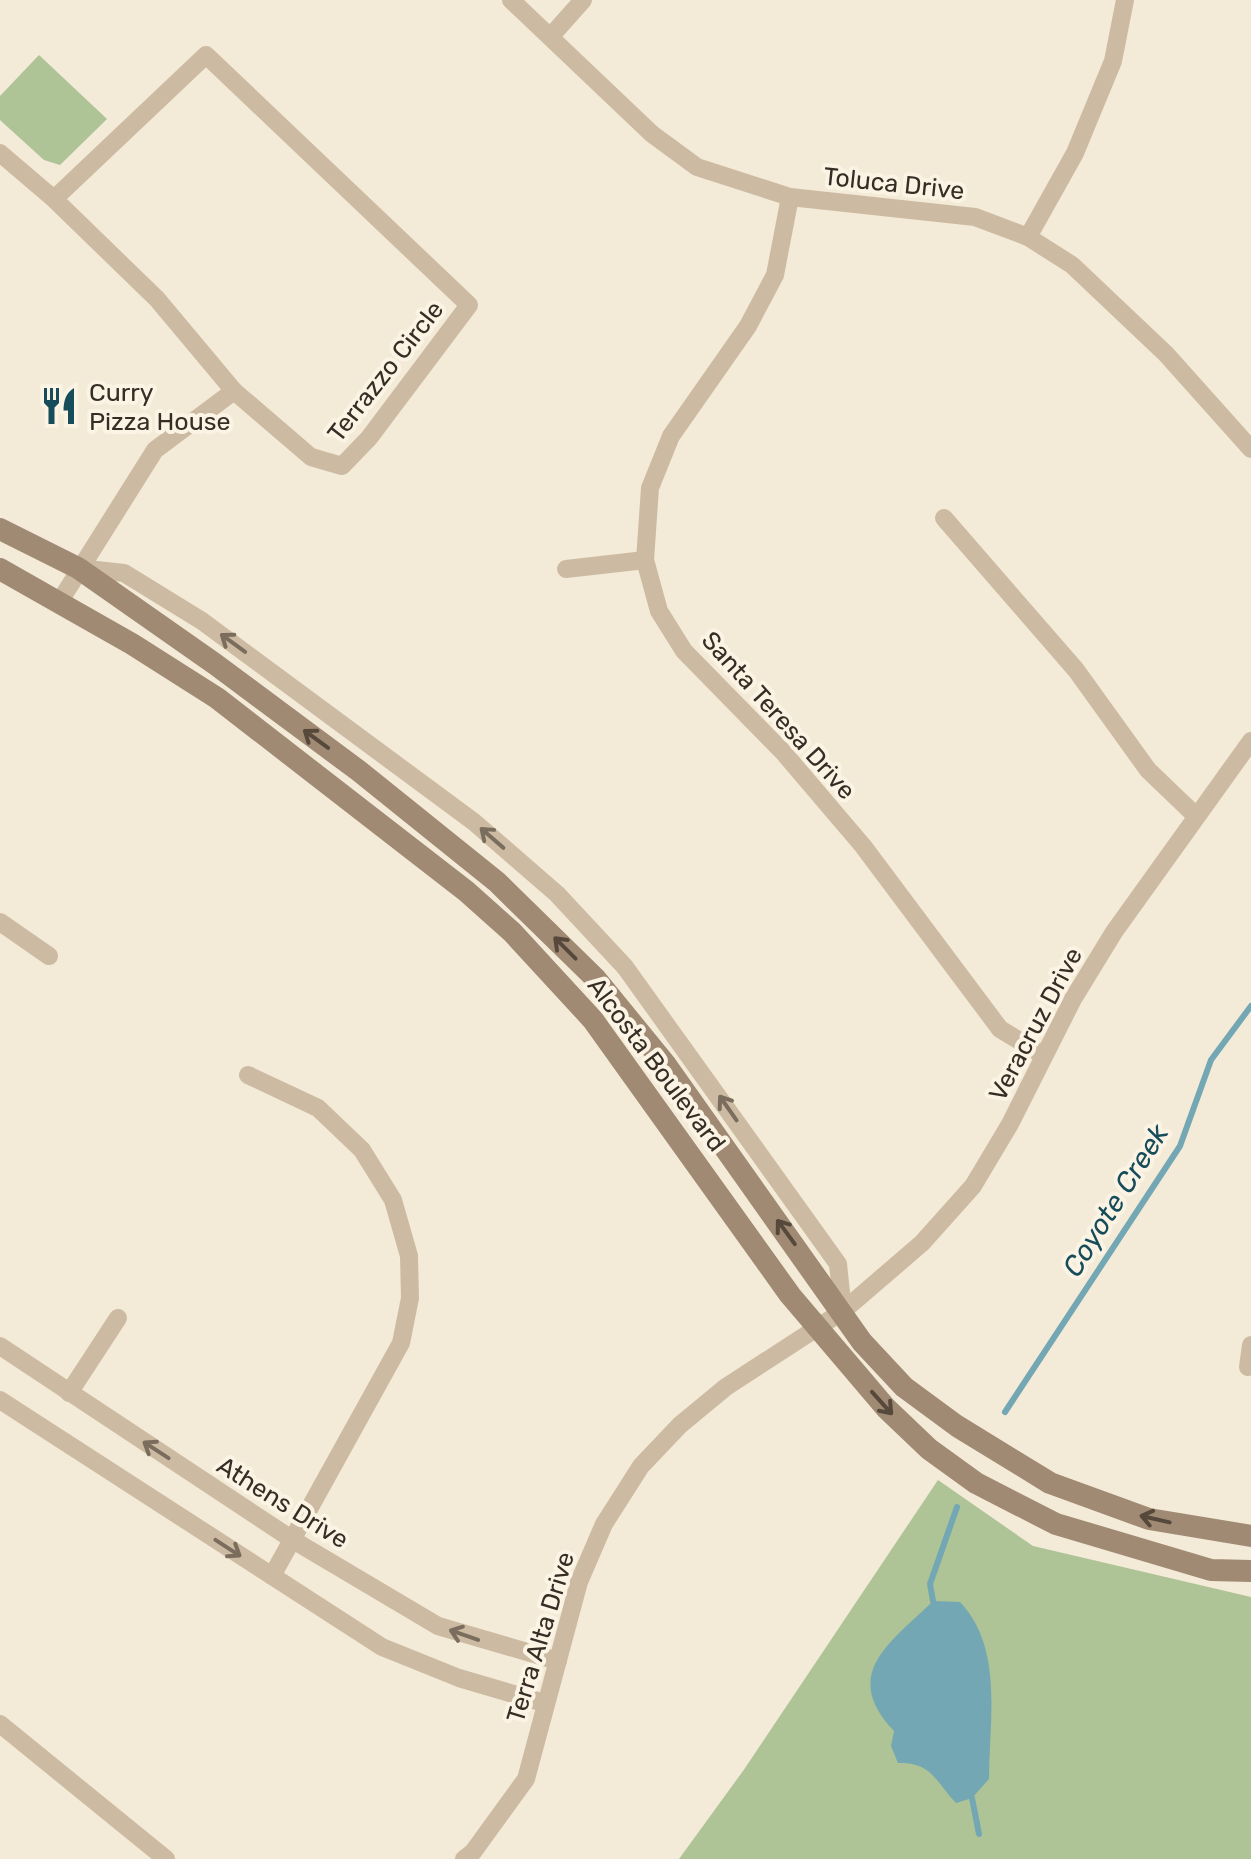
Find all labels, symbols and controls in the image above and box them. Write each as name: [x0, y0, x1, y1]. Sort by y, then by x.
street label: Toluca Drive: [822, 162, 966, 205]
street label: Terrazzo Circle: [322, 295, 449, 447]
place label: Curry Pizza House: [89, 378, 230, 436]
restaurant icon: Curry Pizza House: [38, 385, 80, 427]
street label: Santa Teresa Drive: [696, 626, 862, 805]
one-way arrow: [219, 633, 247, 654]
one-way arrow: [303, 729, 330, 750]
one-way arrow: [480, 828, 506, 850]
one-way arrow: [553, 936, 577, 960]
street label: Veracruz Drive: [983, 943, 1088, 1106]
street label: Alcosta Boulevard: [582, 972, 731, 1157]
one-way arrow: [718, 1095, 739, 1123]
water label: Coyote Creek: [1056, 1118, 1176, 1282]
one-way arrow: [775, 1219, 796, 1246]
one-way arrow: [871, 1390, 894, 1415]
one-way arrow: [142, 1440, 170, 1461]
street label: Athens Drive: [212, 1451, 354, 1554]
one-way arrow: [1140, 1509, 1172, 1527]
one-way arrow: [214, 1538, 242, 1559]
street label: Terra Alta Drive: [501, 1548, 580, 1726]
one-way arrow: [448, 1624, 480, 1642]

